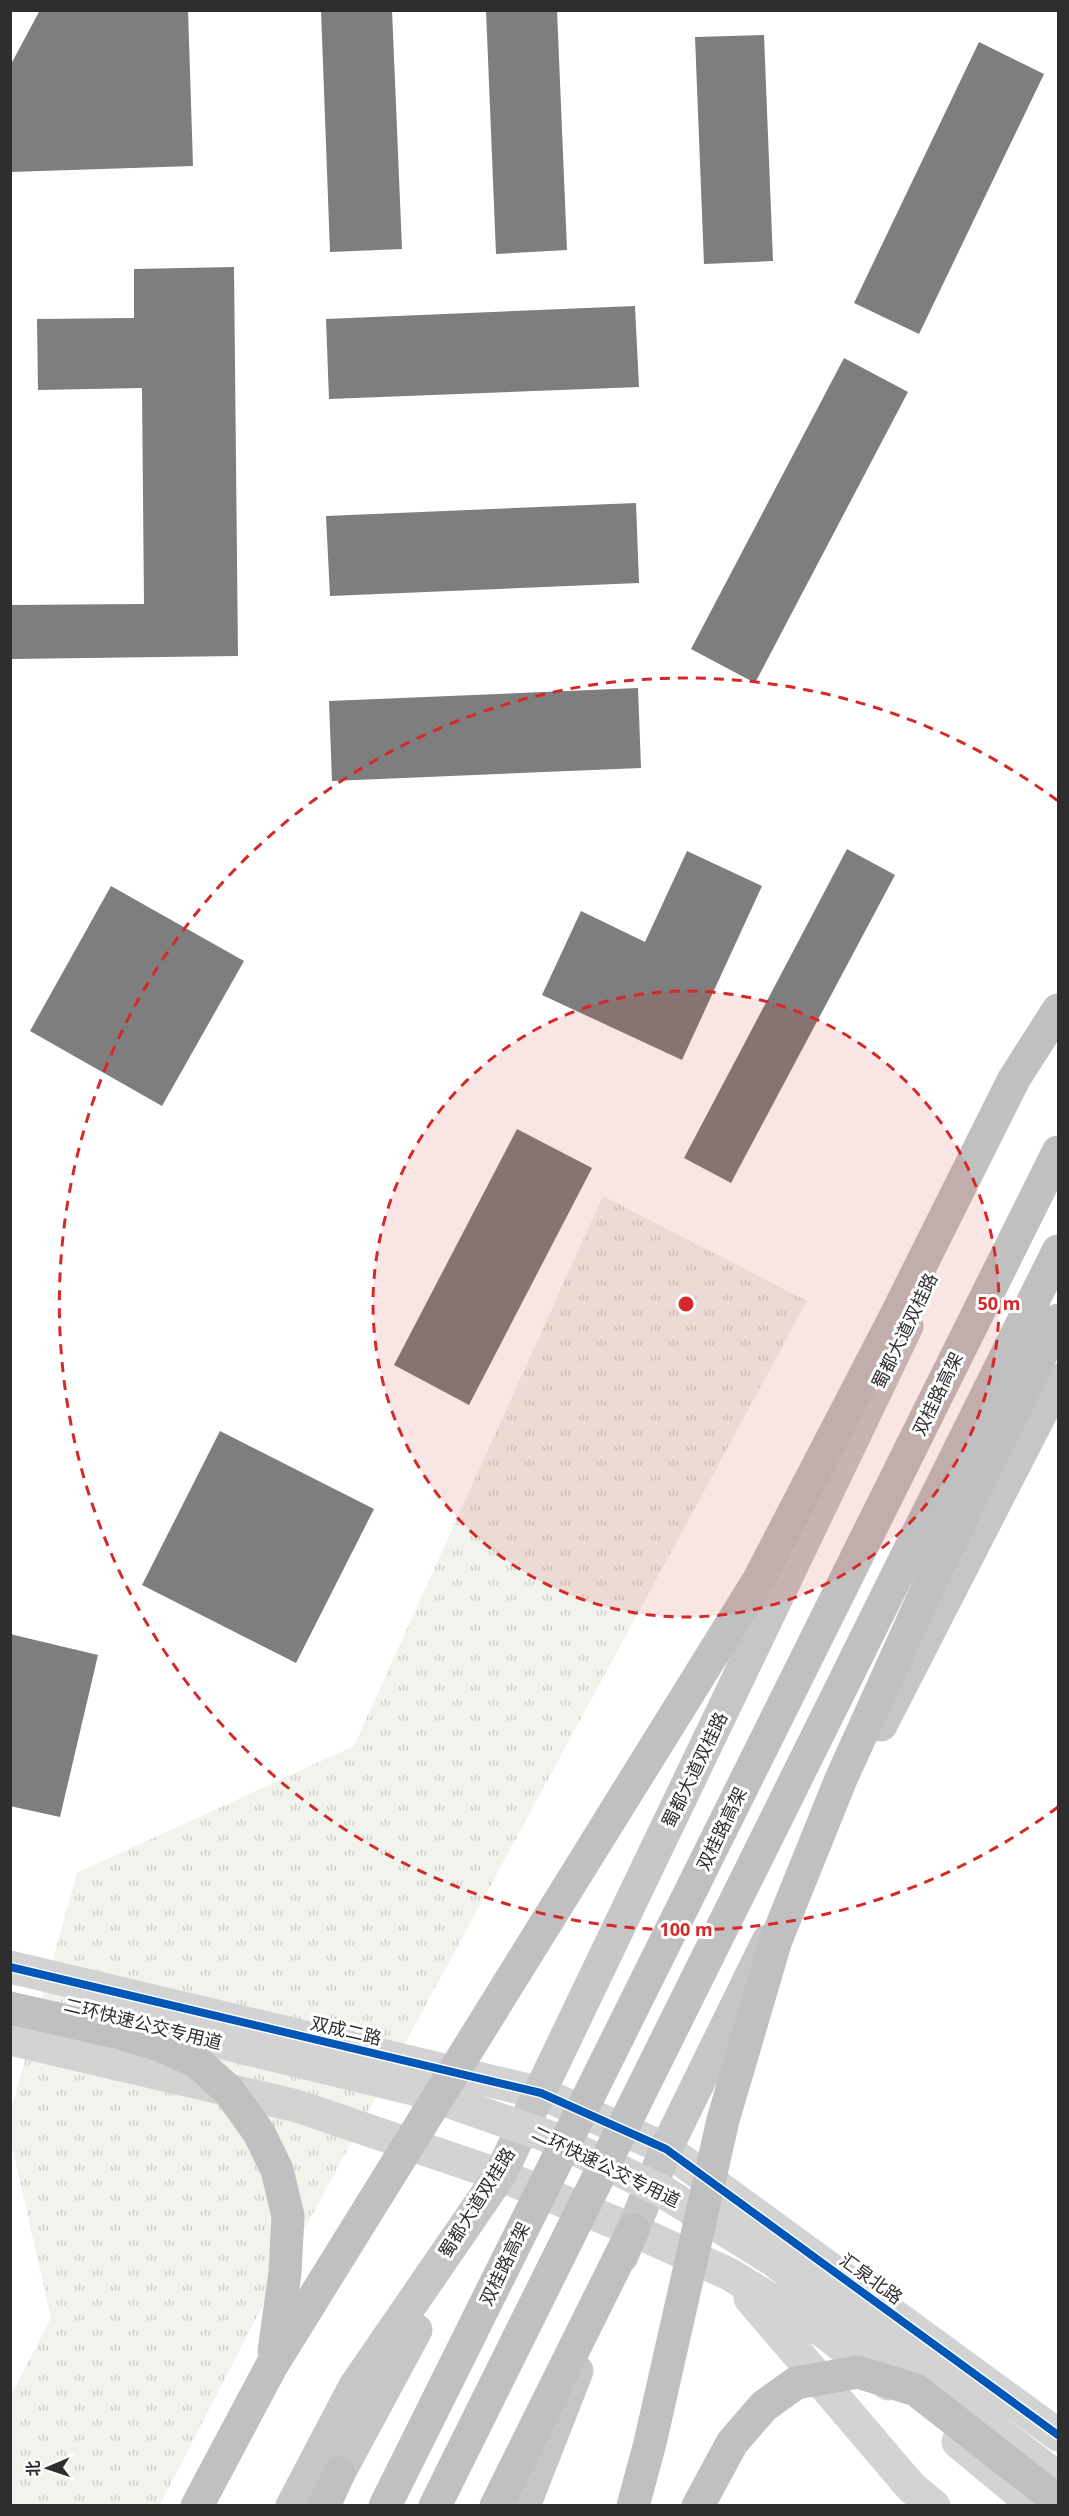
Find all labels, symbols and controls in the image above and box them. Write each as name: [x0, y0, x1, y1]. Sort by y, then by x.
street label: 蜀都大道双桂路: [866, 1269, 943, 1392]
text: 50 m: [978, 1291, 1020, 1315]
centre of rings: [676, 1294, 696, 1314]
street label: 双桂路高架: [907, 1348, 968, 1439]
street label: 蜀都大道双桂路: [656, 1708, 733, 1831]
street label: 双桂路高架: [691, 1783, 752, 1874]
text: 100 m: [659, 1917, 713, 1941]
street label: 二环快速公交专用道: [62, 1992, 225, 2054]
street label: 双成二路: [308, 2010, 384, 2050]
street label: 二环快速公交专用道: [528, 2120, 685, 2212]
street label: 蜀都大道双桂路: [433, 2143, 520, 2262]
street label: 双桂路高架: [474, 2218, 535, 2309]
street label: 汇泉北路: [835, 2247, 908, 2309]
north arrow: [18, 2438, 78, 2498]
text: 北: [22, 2460, 44, 2477]

